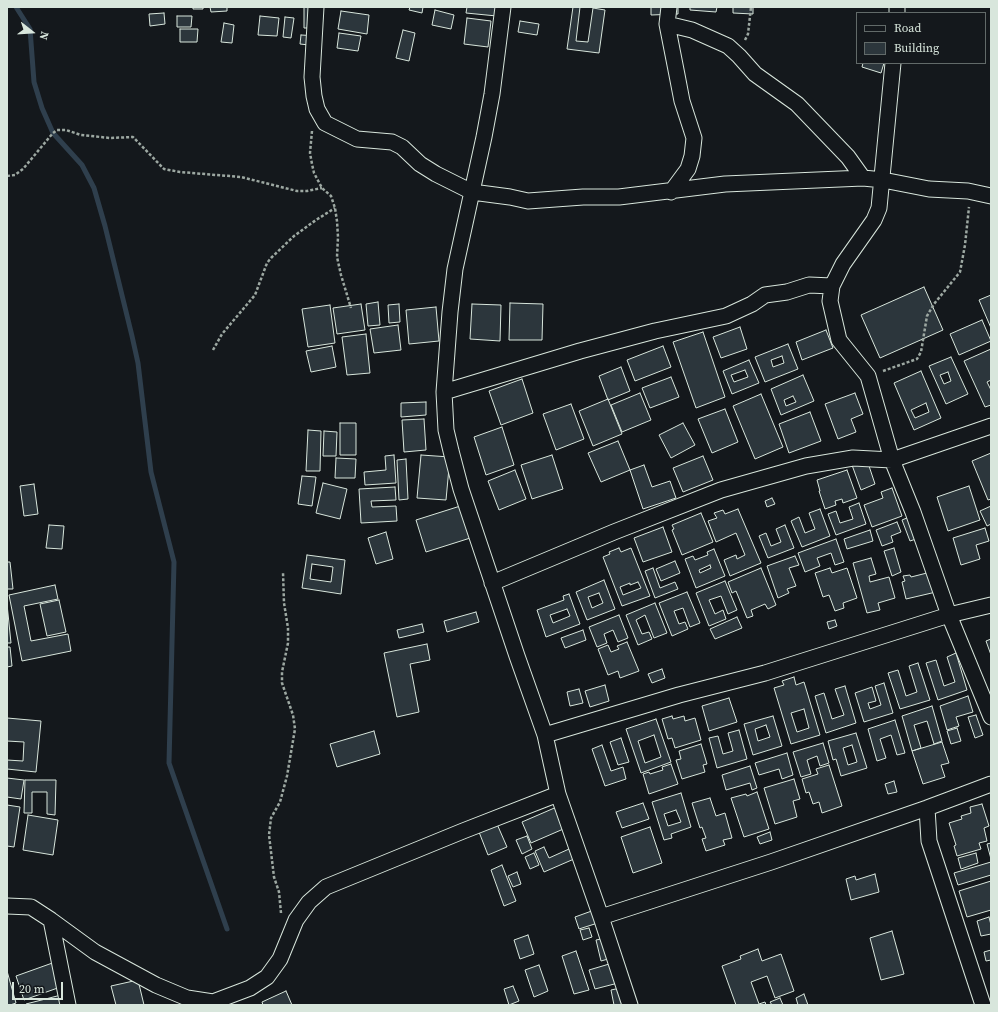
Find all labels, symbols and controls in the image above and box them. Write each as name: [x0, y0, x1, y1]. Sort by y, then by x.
north arrow: [12, 12, 52, 52]
legend: [856, 12, 986, 64]
text: Road: [894, 20, 921, 36]
text: N: [36, 30, 52, 42]
text: Building: [894, 40, 939, 56]
scale bar: [14, 974, 65, 1000]
text: 20 m: [19, 981, 45, 997]

